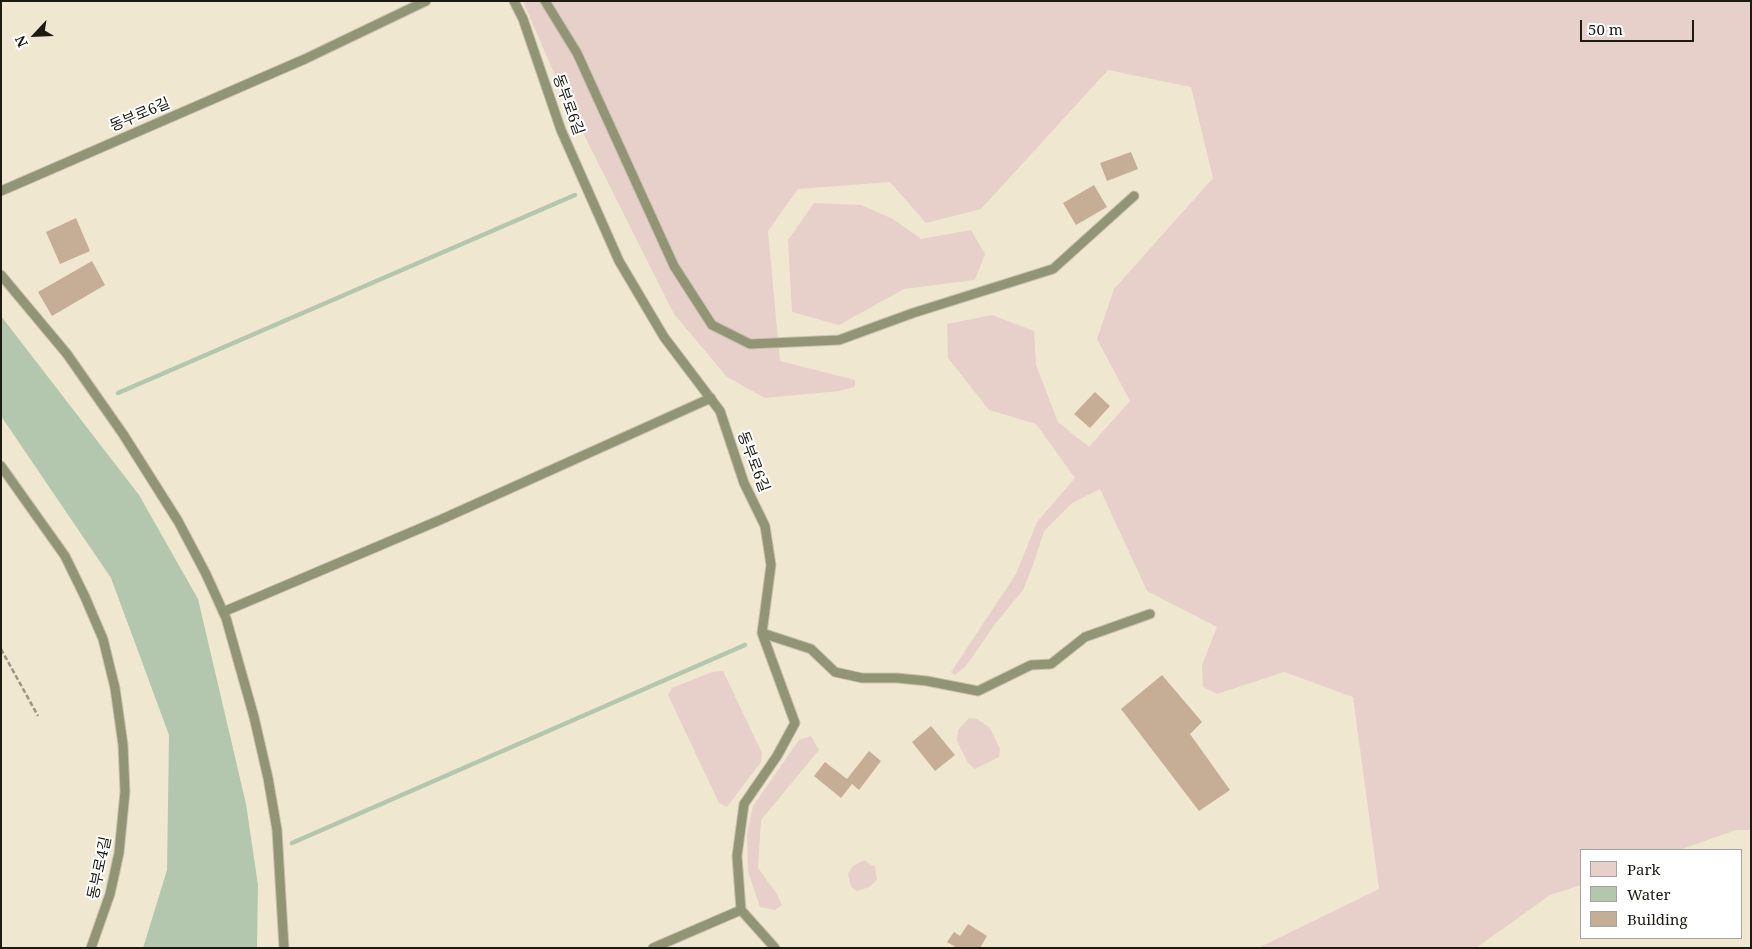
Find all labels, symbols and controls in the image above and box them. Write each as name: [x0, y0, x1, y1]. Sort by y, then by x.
north arrow: [10, 10, 60, 60]
scale bar: [1582, 10, 1696, 42]
text: 50 m: [1588, 19, 1623, 39]
text: N: [10, 33, 32, 51]
street label: 동부로6길: [549, 72, 587, 138]
street label: 동부로6길: [107, 94, 173, 136]
street label: 동부로6길: [733, 429, 773, 495]
street label: 동부로4길: [85, 835, 115, 901]
legend: [1580, 849, 1742, 939]
text: Park: [1627, 859, 1660, 879]
text: Water: [1627, 884, 1670, 904]
text: Building: [1627, 909, 1688, 929]

